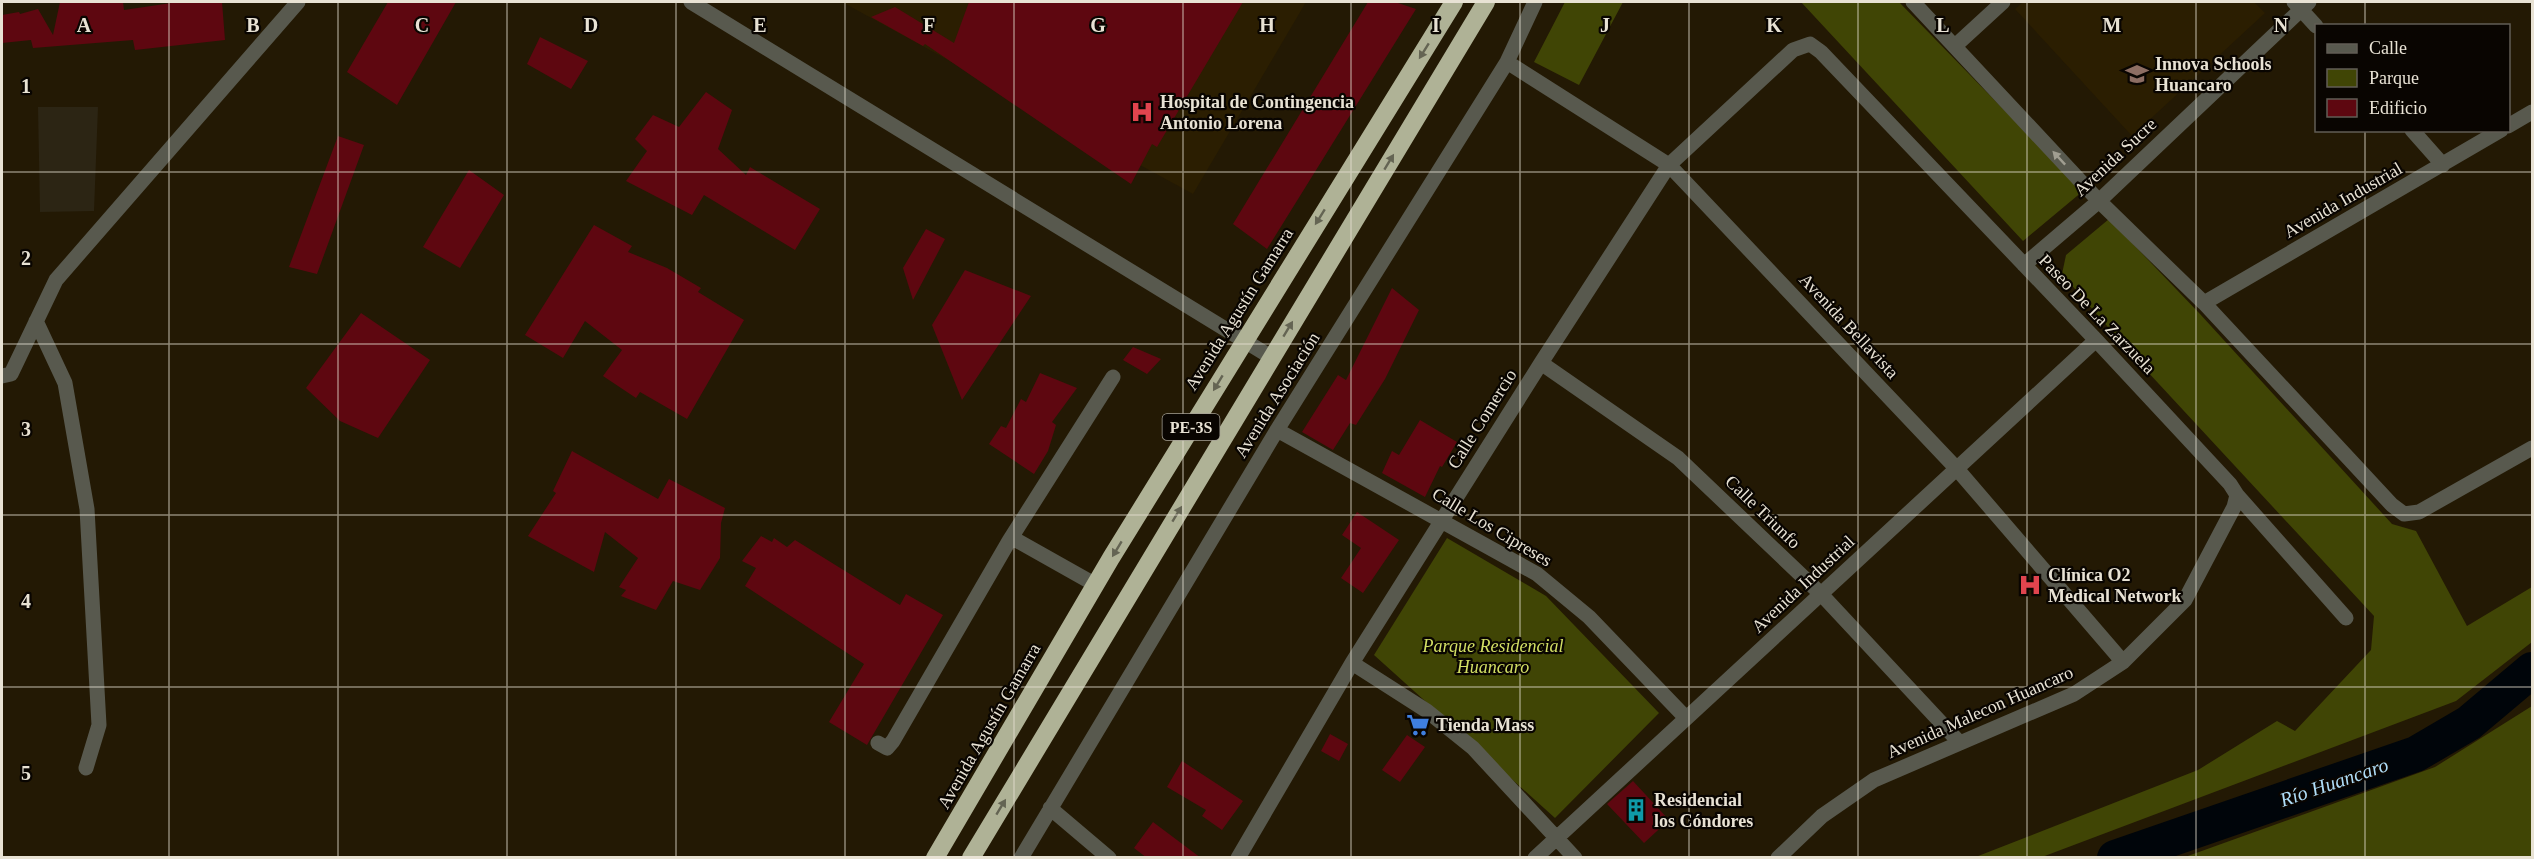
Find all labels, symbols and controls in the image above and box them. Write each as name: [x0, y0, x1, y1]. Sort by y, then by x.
text: A: [77, 14, 92, 36]
text: B: [246, 14, 260, 36]
text: C: [415, 14, 429, 36]
text: D: [584, 14, 598, 36]
text: E: [753, 14, 767, 36]
text: F: [923, 14, 935, 36]
text: G: [1090, 14, 1106, 36]
text: H: [1259, 14, 1275, 36]
text: I: [1432, 14, 1440, 36]
text: J: [1600, 14, 1610, 36]
text: K: [1766, 14, 1782, 36]
text: L: [1936, 14, 1950, 36]
text: M: [2103, 14, 2122, 36]
text: N: [2274, 14, 2289, 36]
legend: [2315, 24, 2510, 132]
text: Calle: [2369, 38, 2407, 58]
one-way arrow: [1418, 43, 1429, 59]
place label: Innova Schools Huancaro: [2155, 54, 2272, 95]
school or university icon: Innova Schools Huancaro: [2124, 61, 2150, 87]
text: Parque: [2369, 68, 2419, 88]
text: 1: [21, 75, 31, 97]
place label: Hospital de Contingencia Antonio Lorena: [1160, 92, 1354, 133]
text: Edificio: [2369, 98, 2427, 118]
hospital icon: Hospital de Contingencia Antonio Lorena: [1129, 99, 1155, 125]
street label: Avenida Sucre: [2070, 114, 2160, 200]
one-way arrow: [2052, 150, 2066, 165]
one-way arrow: [1384, 154, 1395, 170]
street label: Avenida Industrial: [2280, 158, 2406, 242]
one-way arrow: [1315, 209, 1326, 225]
street label: Avenida Agustín Gamarra: [1181, 224, 1297, 394]
text: 2: [21, 247, 31, 269]
street label: Paseo De La Zarzuela: [2035, 250, 2159, 378]
street label: Avenida Bellavista: [1795, 269, 1903, 383]
one-way arrow: [1283, 321, 1294, 337]
street label: Avenida Asociación: [1230, 329, 1324, 461]
street label: Calle Comercio: [1443, 366, 1521, 472]
one-way arrow: [1212, 375, 1223, 391]
road number: PE-3S: [1162, 414, 1220, 440]
text: 3: [21, 418, 31, 440]
street label: Calle Triunfo: [1721, 471, 1805, 553]
street label: Calle Los Cipreses: [1429, 483, 1555, 571]
one-way arrow: [1171, 506, 1182, 522]
street label: Avenida Industrial: [1747, 531, 1859, 637]
one-way arrow: [1111, 541, 1122, 557]
place label: Clínica O2 Medical Network: [2048, 565, 2181, 606]
hospital icon: Clínica O2 Medical Network: [2017, 572, 2043, 598]
text: 4: [21, 590, 31, 612]
park label: Parque Residencial Huancaro: [1422, 636, 1563, 677]
street label: Avenida Agustín Gamarra: [933, 640, 1045, 812]
street label: Avenida Malecon Huancaro: [1884, 662, 2076, 762]
supermarket icon: Tienda Mass: [1405, 712, 1431, 738]
place label: Tienda Mass: [1436, 715, 1534, 735]
water label: Río Huancaro: [2276, 753, 2391, 811]
text: 5: [21, 762, 31, 784]
place label: Residencial los Cóndores: [1654, 790, 1753, 831]
building icon: Residencial los Cóndores: [1623, 797, 1649, 823]
one-way arrow: [996, 798, 1006, 815]

